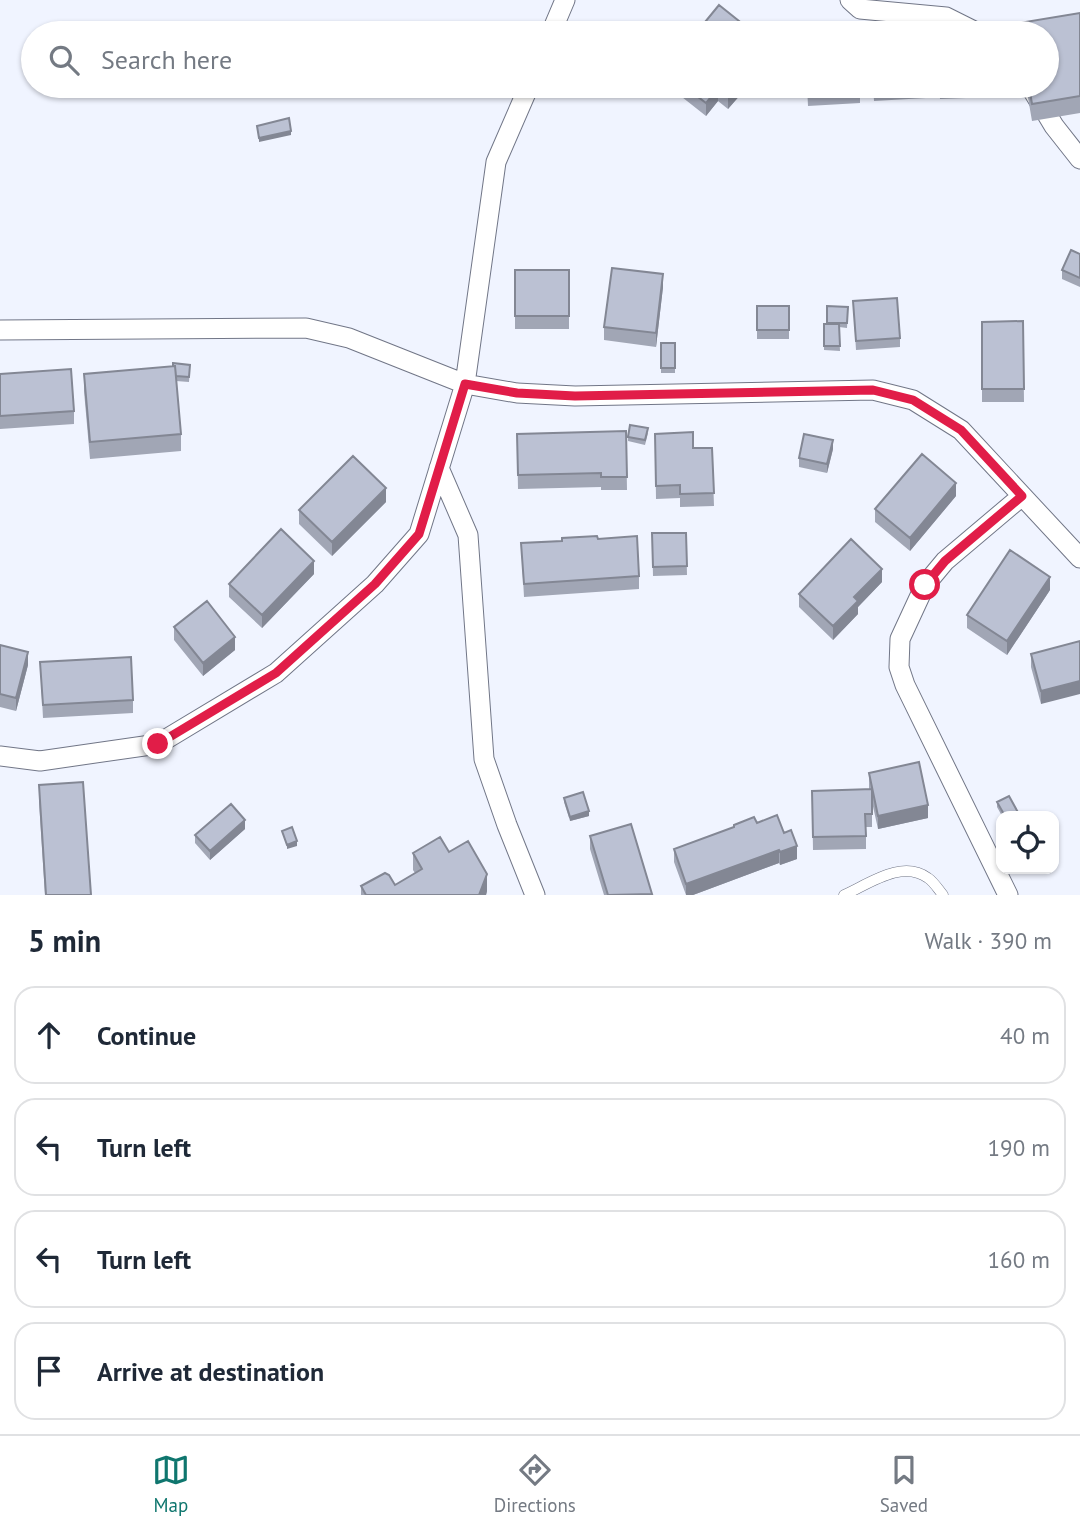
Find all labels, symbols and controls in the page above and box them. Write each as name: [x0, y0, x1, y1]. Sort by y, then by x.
search box: [21, 21, 1059, 98]
icon: search: [45, 41, 83, 79]
text: Search here: [101, 43, 232, 76]
route start: [909, 569, 940, 600]
route end: [142, 728, 173, 759]
map controls: [996, 811, 1059, 874]
button: locate: [996, 811, 1059, 874]
text: 5 min: [28, 921, 101, 960]
text: Walk · 390 m: [925, 926, 1052, 955]
icon: ahead: [30, 1016, 68, 1054]
text: Continue: [97, 1019, 196, 1052]
text: 40 m: [1000, 1021, 1050, 1050]
icon: left: [30, 1128, 68, 1166]
text: Turn left: [97, 1131, 191, 1164]
text: 190 m: [988, 1133, 1050, 1162]
icon: left: [30, 1240, 68, 1278]
text: Turn left: [97, 1243, 191, 1276]
text: 160 m: [988, 1245, 1050, 1274]
icon: arrive: [30, 1352, 68, 1390]
text: Arrive at destination: [97, 1355, 324, 1388]
tab: Map: [152, 1451, 190, 1517]
tab: Directions: [494, 1451, 576, 1517]
tab: Saved: [880, 1451, 928, 1517]

